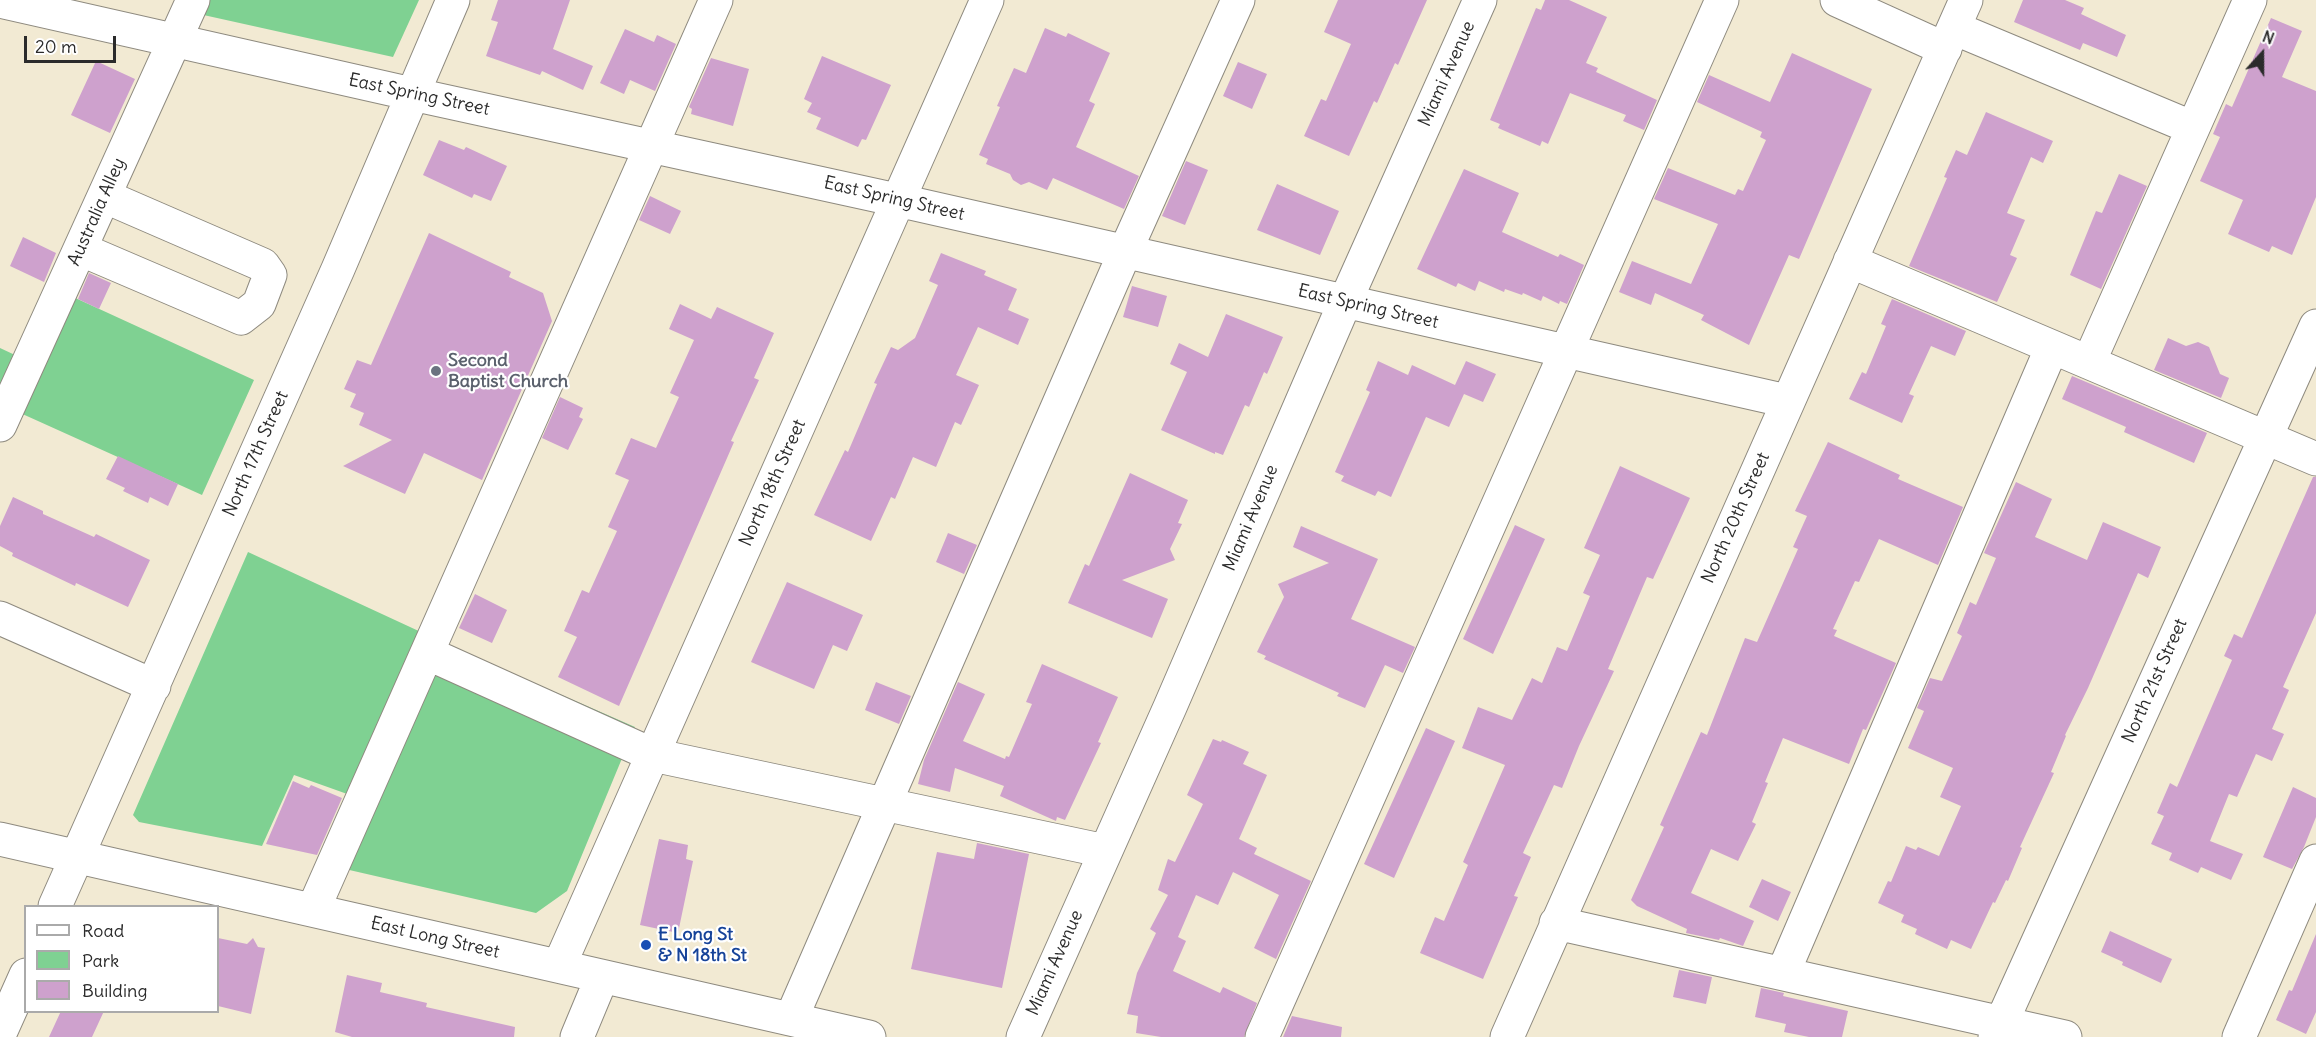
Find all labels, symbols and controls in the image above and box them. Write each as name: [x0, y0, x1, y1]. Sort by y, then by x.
street label: Miami Avenue: [1414, 18, 1480, 130]
scale bar: [27, 24, 118, 62]
north arrow: [2232, 24, 2292, 84]
text: N: [2260, 26, 2277, 49]
text: 20 m: [35, 35, 77, 58]
street label: East Spring Street: [347, 70, 491, 120]
street label: Australia Alley: [64, 155, 130, 269]
street label: East Spring Street: [822, 172, 966, 226]
street label: East Spring Street: [1296, 280, 1440, 334]
place label: Second Baptist Church: [448, 350, 568, 392]
marker: Second Baptist Church: [429, 364, 443, 378]
street label: North 17th Street: [219, 388, 293, 520]
street label: North 18th Street: [735, 416, 811, 550]
street label: North 20th Street: [1697, 449, 1775, 587]
street label: Miami Avenue: [1219, 462, 1283, 574]
street label: North 21st Street: [2118, 615, 2192, 747]
legend: [24, 905, 219, 1013]
street label: Miami Avenue: [1022, 907, 1088, 1019]
street label: East Long Street: [368, 913, 502, 963]
text: Road: [82, 919, 124, 942]
place label: E Long St & N 18th St: [658, 924, 747, 966]
marker: E Long St & N 18th St: [639, 938, 653, 952]
text: Park: [82, 949, 119, 972]
text: Building: [82, 979, 147, 1002]

